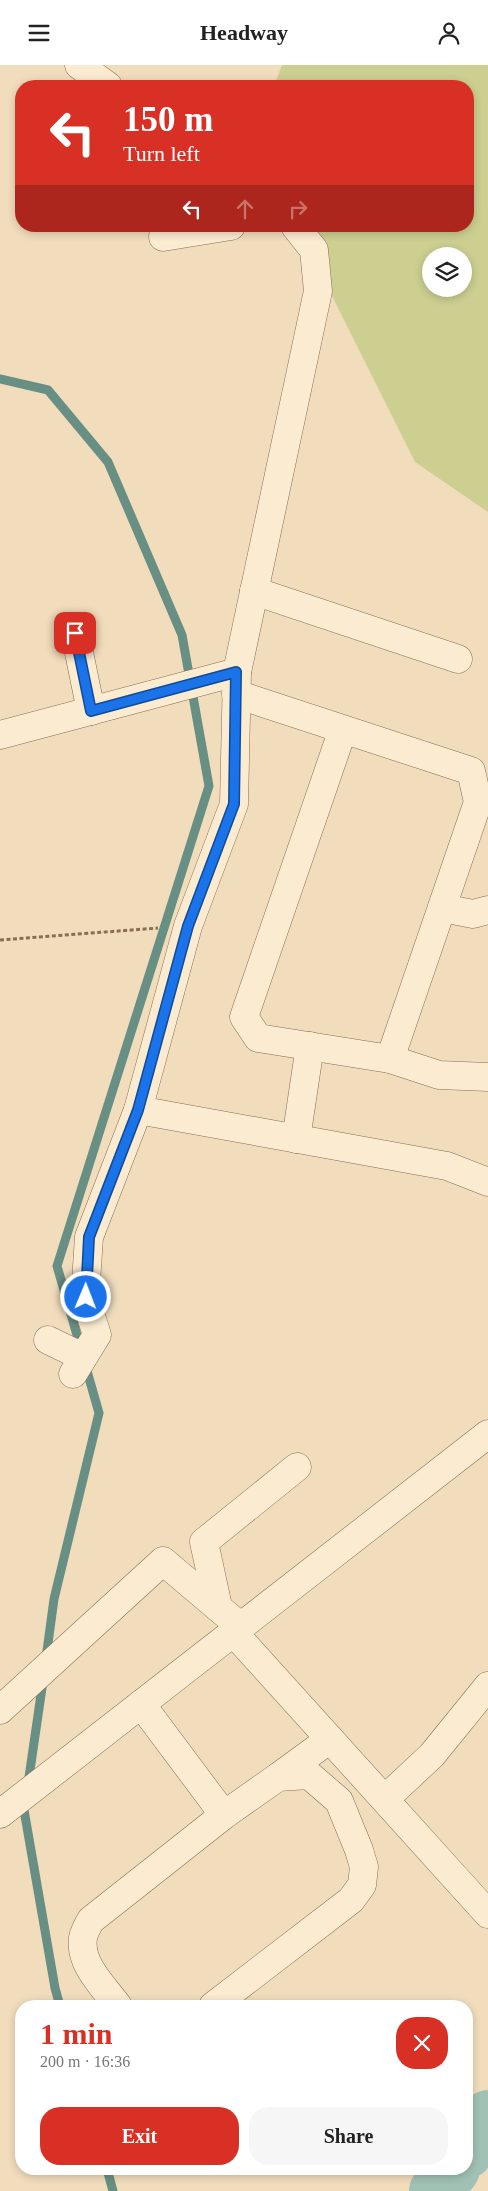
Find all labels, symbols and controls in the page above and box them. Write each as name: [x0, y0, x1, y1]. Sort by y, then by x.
icon: menu: [25, 19, 53, 47]
icon: person: [435, 19, 463, 47]
text: Headway: [200, 20, 288, 45]
icon: left: [40, 100, 105, 165]
text: 150 m: [123, 100, 213, 139]
text: Turn left: [123, 141, 200, 166]
icon: left: [178, 195, 206, 223]
icon: ahead: [231, 195, 259, 223]
icon: right: [284, 195, 312, 223]
map controls: [422, 247, 472, 297]
button: layers: [422, 247, 472, 297]
pin: [54, 612, 96, 654]
icon: arrive: [61, 619, 89, 647]
position arrow: [59, 1270, 111, 1322]
text: 1 min: [40, 2017, 113, 2050]
button: close: [396, 2017, 448, 2069]
text: 200 m · 16:36: [40, 2053, 130, 2070]
button: Exit: [40, 2107, 239, 2165]
button: Share: [249, 2107, 448, 2165]

